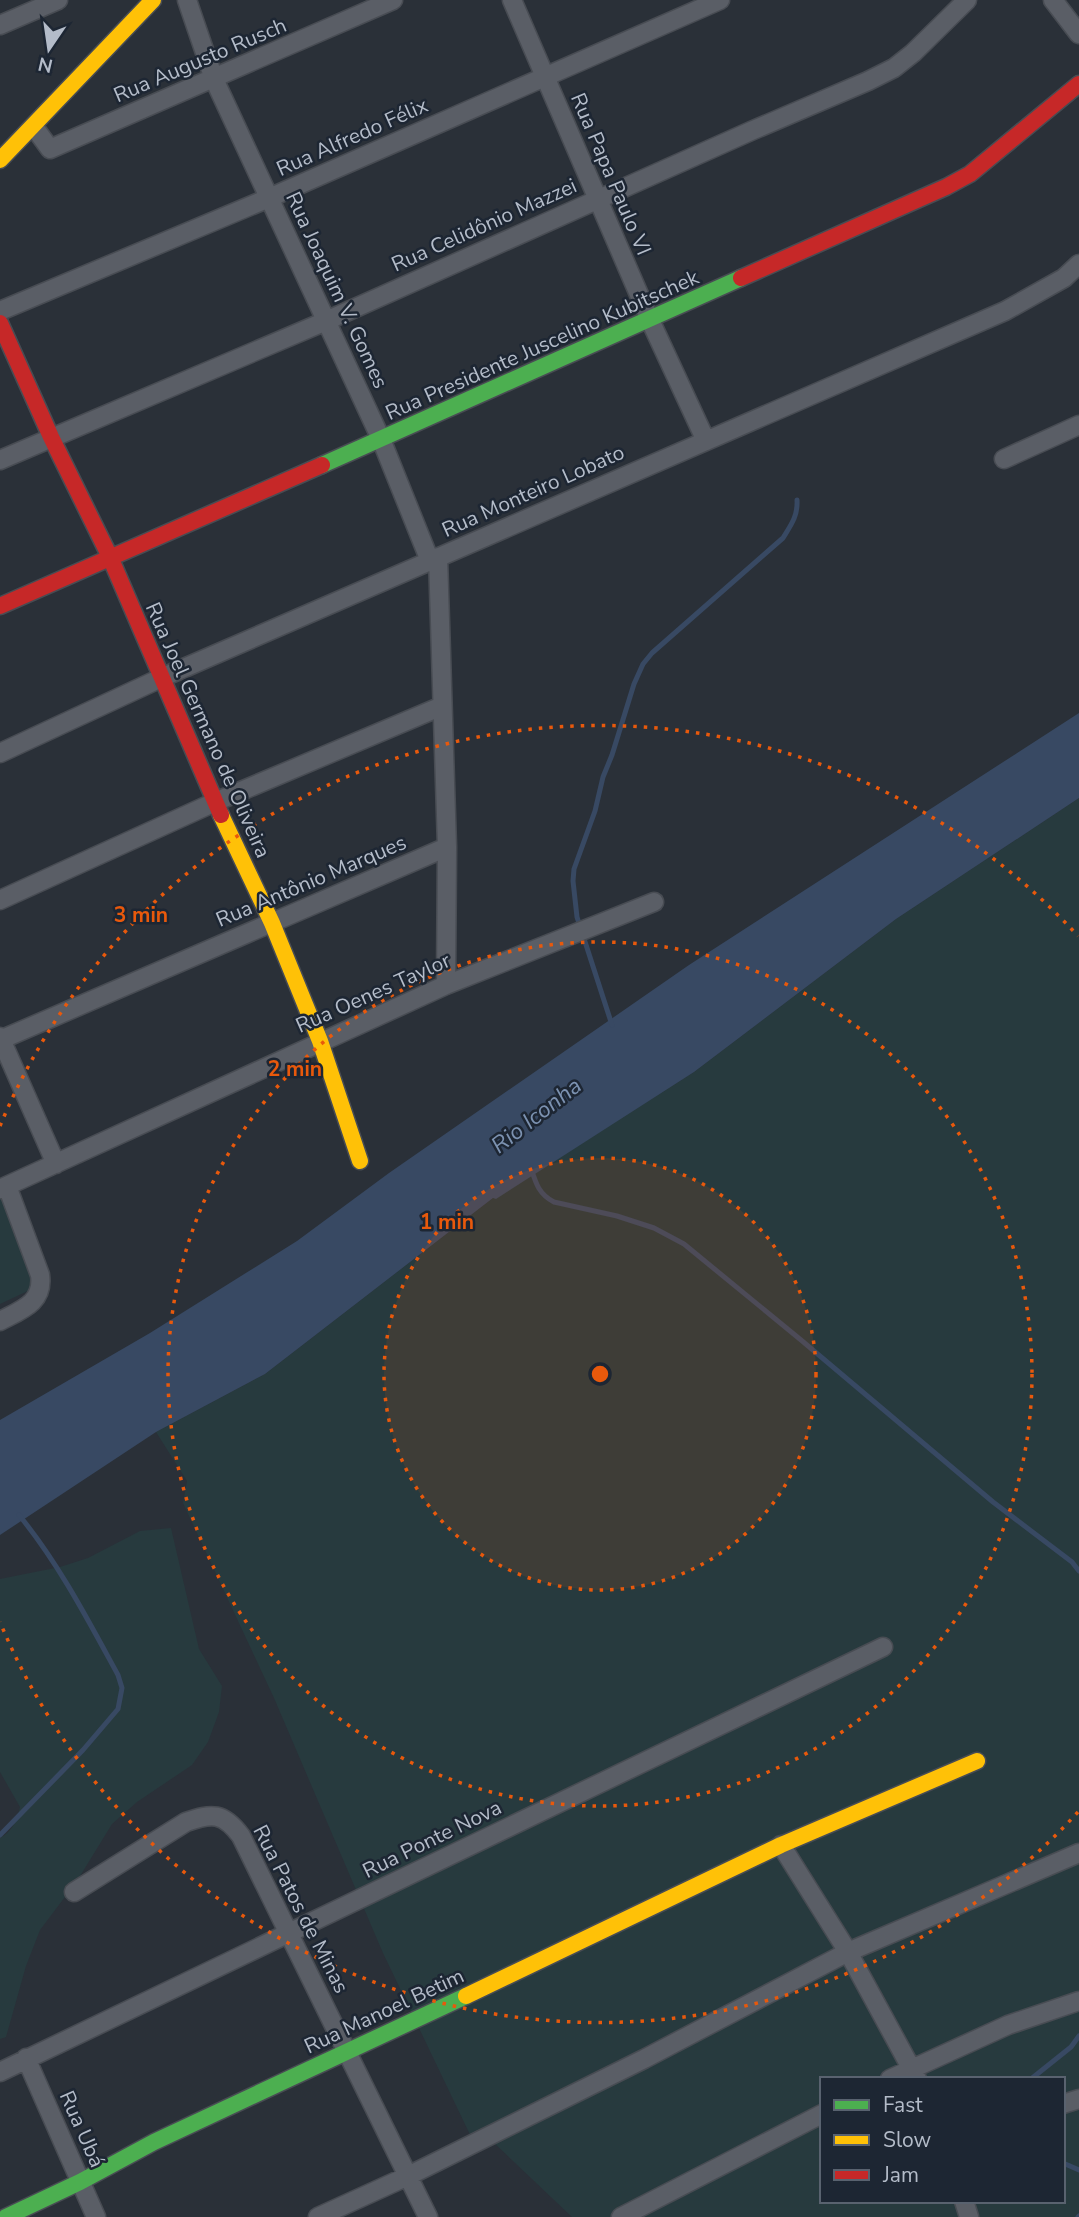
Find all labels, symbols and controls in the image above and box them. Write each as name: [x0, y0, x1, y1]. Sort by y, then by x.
street label: Rua Augusto Rusch: [109, 11, 291, 109]
north arrow: [14, 14, 84, 84]
text: N: [36, 50, 55, 79]
street label: Rua Papa Paulo VI: [564, 89, 658, 259]
street label: Rua Alfredo Félix: [272, 91, 432, 183]
street label: Rua Celidônio Mazzei: [387, 172, 581, 278]
street label: Rua Joaquim V. Gomes: [279, 187, 395, 393]
street label: Rua Presidente Juscelino Kubitschek: [381, 263, 704, 427]
street label: Rua Monteiro Lobato: [437, 438, 629, 544]
street label: Rua Joel Germano de Oliveira: [139, 598, 277, 862]
street label: Rua Antônio Marques: [212, 828, 410, 934]
text: 3 min: [114, 901, 168, 929]
street label: Rua Oenes Taylor: [291, 946, 455, 1040]
text: 2 min: [268, 1055, 322, 1083]
water label: Rio Iconha: [485, 1070, 588, 1161]
text: 1 min: [420, 1208, 474, 1236]
centre of rings: [588, 1362, 612, 1386]
street label: Rua Ponte Nova: [358, 1793, 506, 1885]
street label: Rua Patos de Minas: [246, 1820, 356, 1998]
street label: Rua Manoel Betim: [300, 1962, 468, 2060]
legend: [820, 2077, 1065, 2203]
street label: Rua Ubá: [53, 2086, 111, 2172]
text: Fast: [883, 2091, 923, 2119]
text: Slow: [883, 2126, 932, 2154]
text: Jam: [882, 2161, 919, 2189]

